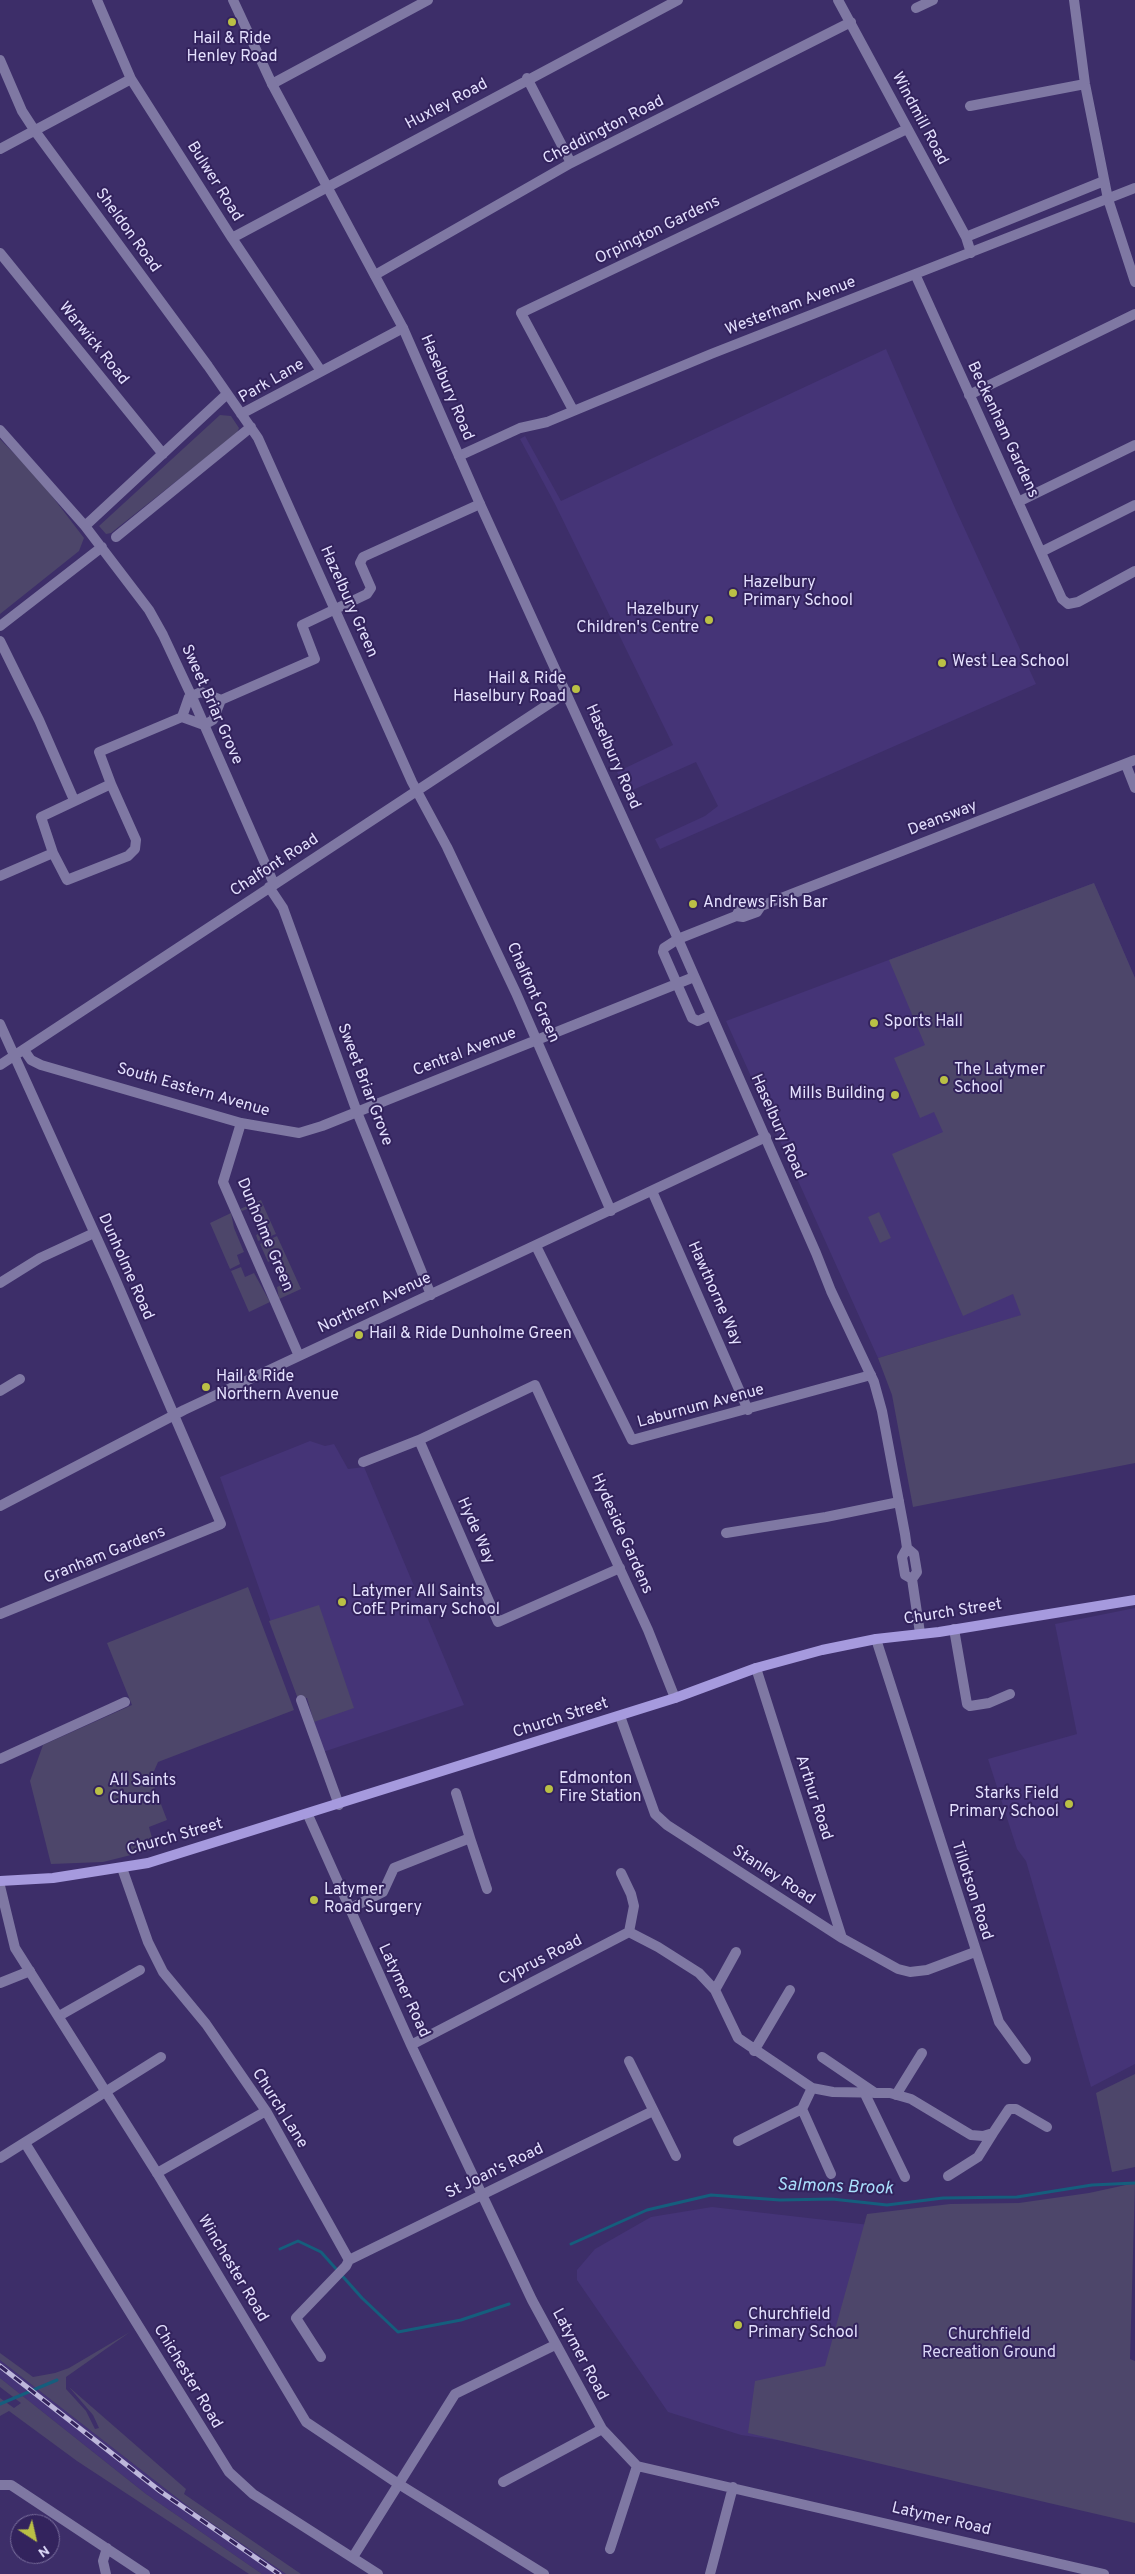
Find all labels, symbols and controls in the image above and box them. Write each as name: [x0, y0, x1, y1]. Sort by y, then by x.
marker: Hail & Ride Henley Road: [226, 16, 238, 28]
place label: Hail & Ride Henley Road: [187, 30, 277, 68]
street label: Windmill Road: [886, 69, 952, 169]
street label: Huxley Road: [403, 75, 491, 135]
street label: Cheddington Road: [540, 92, 668, 170]
street label: Bulwer Road: [182, 138, 246, 226]
street label: Sheldon Road: [90, 185, 164, 277]
street label: Orpington Gardens: [592, 192, 724, 270]
street label: Westerham Avenue: [723, 273, 859, 341]
street label: Warwick Road: [54, 299, 132, 389]
street label: Haselbury Road: [415, 332, 477, 444]
street label: Park Lane: [236, 356, 308, 408]
street label: Beckenham Gardens: [962, 359, 1042, 501]
street label: Hazelbury Green: [315, 543, 381, 661]
place label: Hazelbury Primary School: [743, 574, 853, 612]
marker: Hazelbury Primary School: [727, 587, 739, 599]
place label: Hazelbury Children's Centre: [576, 601, 699, 639]
marker: Hazelbury Children's Centre: [703, 614, 715, 626]
street label: Sweet Briar Grove: [176, 642, 246, 768]
place label: West Lea School: [952, 653, 1069, 673]
marker: West Lea School: [936, 657, 948, 669]
place label: Hail & Ride Haselbury Road: [453, 670, 566, 708]
marker: Hail & Ride Haselbury Road: [570, 683, 582, 695]
street label: Haselbury Road: [580, 701, 644, 813]
street label: Deansway: [906, 797, 980, 841]
street label: Chalfont Road: [227, 830, 323, 902]
place label: Andrews Fish Bar: [703, 894, 828, 914]
marker: Andrews Fish Bar: [687, 898, 699, 910]
street label: Chalfont Green: [501, 940, 563, 1046]
place label: Sports Hall: [884, 1013, 963, 1033]
marker: Sports Hall: [868, 1017, 880, 1029]
street label: Sweet Briar Grove: [332, 1021, 396, 1149]
street label: Central Avenue: [411, 1024, 519, 1082]
street label: South Eastern Avenue: [114, 1060, 272, 1122]
place label: The Latymer School: [954, 1061, 1045, 1099]
street label: Haselbury Road: [745, 1071, 809, 1183]
marker: The Latymer School: [938, 1074, 950, 1086]
place label: Mills Building: [789, 1085, 885, 1105]
marker: Mills Building: [889, 1089, 901, 1101]
street label: Dunholme Green: [232, 1176, 296, 1294]
street label: Dunholme Road: [93, 1211, 157, 1323]
street label: Hawthorne Way: [682, 1239, 746, 1349]
street label: Northern Avenue: [315, 1269, 435, 1339]
place label: Hail & Ride Dunholme Green: [369, 1325, 572, 1345]
marker: Hail & Ride Dunholme Green: [353, 1329, 365, 1341]
place label: Hail & Ride Northern Avenue: [216, 1368, 339, 1406]
marker: Hail & Ride Northern Avenue: [200, 1381, 212, 1393]
street label: Laburnum Avenue: [635, 1381, 767, 1433]
street label: Hydeside Gardens: [586, 1471, 656, 1597]
street label: Hyde Way: [452, 1495, 498, 1567]
street label: Granham Gardens: [41, 1523, 169, 1589]
place label: Latymer All Saints CofE Primary School: [352, 1583, 500, 1621]
marker: Latymer All Saints CofE Primary School: [336, 1596, 348, 1608]
street label: Church Street: [903, 1596, 1003, 1630]
street label: Church Street: [511, 1695, 611, 1743]
street label: Arthur Road: [790, 1753, 836, 1843]
place label: Edmonton Fire Station: [559, 1770, 641, 1808]
place label: All Saints Church: [109, 1772, 176, 1810]
marker: Edmonton Fire Station: [543, 1783, 555, 1795]
marker: All Saints Church: [93, 1785, 105, 1797]
place label: Starks Field Primary School: [949, 1785, 1059, 1823]
marker: Starks Field Primary School: [1063, 1798, 1075, 1810]
street label: Church Street: [125, 1815, 225, 1861]
street label: Tillotson Road: [946, 1839, 996, 1943]
street label: Stanley Road: [728, 1842, 818, 1910]
place label: Latymer Road Surgery: [324, 1881, 422, 1919]
marker: Latymer Road Surgery: [308, 1894, 320, 1906]
street label: Cyprus Road: [496, 1932, 586, 1990]
street label: Latymer Road: [373, 1941, 433, 2041]
street label: Church Lane: [247, 2066, 311, 2152]
street label: St Joan's Road: [443, 2140, 547, 2204]
water label: Salmons Brook: [776, 2175, 894, 2201]
street label: Winchester Road: [192, 2212, 272, 2326]
street label: Latymer Road: [547, 2306, 611, 2404]
place label: Churchfield Primary School: [748, 2306, 858, 2344]
marker: Churchfield Primary School: [732, 2319, 744, 2331]
street label: Chichester Road: [148, 2321, 226, 2433]
park label: Churchfield Recreation Ground: [922, 2326, 1056, 2364]
street label: Latymer Road: [890, 2499, 992, 2541]
north arrow: [10, 2514, 60, 2564]
text: N: [34, 2541, 52, 2561]

